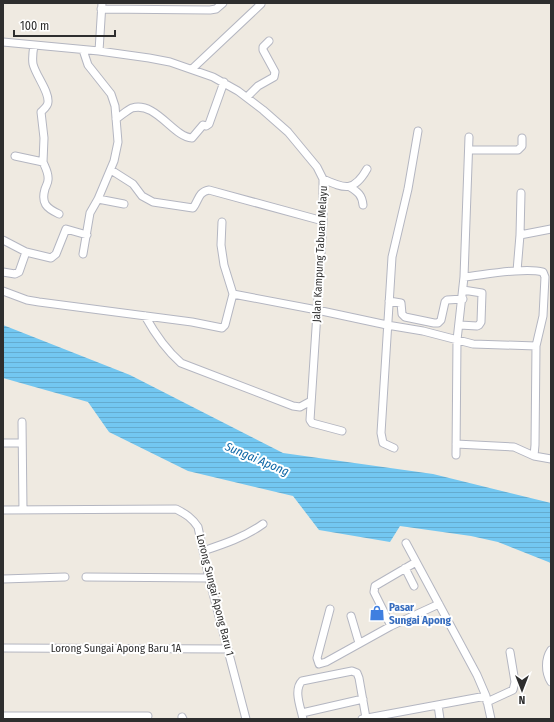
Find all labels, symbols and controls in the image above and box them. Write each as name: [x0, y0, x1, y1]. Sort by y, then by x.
scale bar: [14, 12, 115, 38]
text: 100 m: [20, 19, 49, 33]
street label: Jalan Kampung Tabuan Melayu: [310, 185, 330, 323]
water label: Sungai Apong: [222, 439, 291, 479]
street label: Lorong Sungai Apong Baru 1: [194, 533, 236, 657]
place label: Pasar Sungai Apong: [389, 601, 452, 627]
shop icon: Pasar Sungai Apong: [368, 604, 386, 622]
street label: Lorong Sungai Apong Baru 1A: [51, 642, 182, 655]
north arrow: [502, 670, 542, 710]
text: N: [519, 693, 525, 706]

